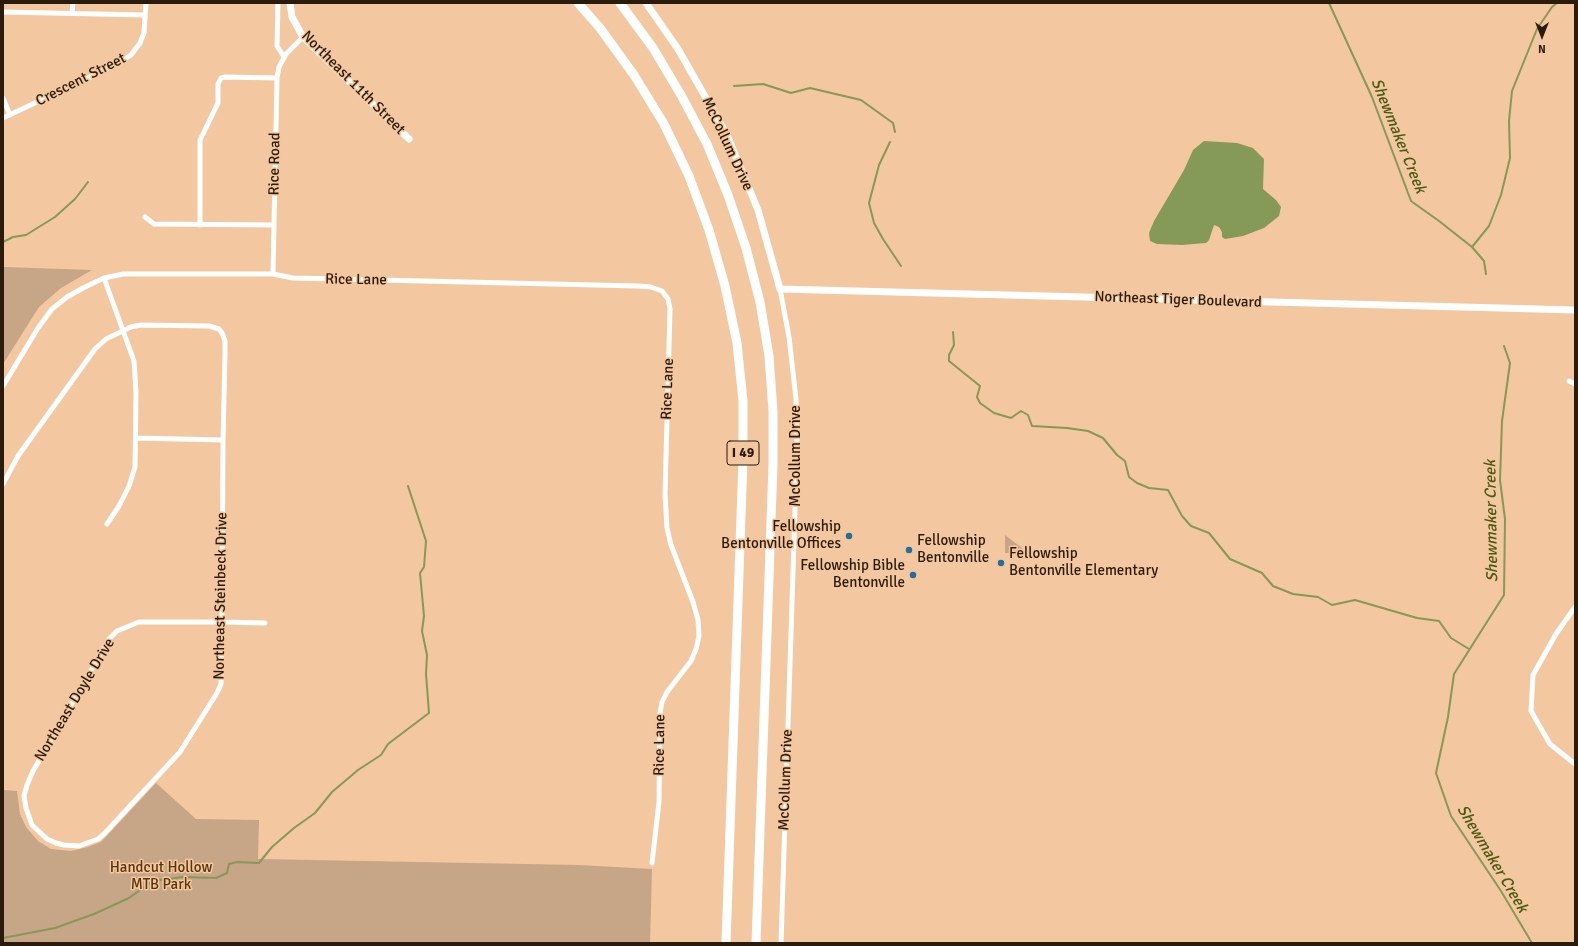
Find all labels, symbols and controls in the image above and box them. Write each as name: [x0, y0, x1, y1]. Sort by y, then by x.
north arrow: [1522, 16, 1562, 56]
street label: Northeast 11th Street: [297, 27, 409, 139]
text: N: [1538, 42, 1546, 55]
street label: Crescent Street: [33, 50, 129, 110]
water label: Shewmaker Creek: [1366, 76, 1430, 196]
street label: McCollum Drive: [697, 94, 757, 194]
street label: Rice Road: [265, 132, 285, 196]
street label: Rice Lane: [325, 270, 387, 290]
street label: Northeast Tiger Boulevard: [1094, 288, 1262, 312]
street label: Rice Lane: [658, 358, 678, 420]
street label: McCollum Drive: [787, 405, 805, 507]
road number: I 49: [727, 441, 759, 465]
water label: Shewmaker Creek: [1481, 460, 1503, 582]
street label: Northeast Steinbeck Drive: [211, 512, 231, 680]
place label: Fellowship Bentonville Offices: [721, 518, 841, 553]
marker: Fellowship Bentonville Offices: [844, 531, 854, 541]
place label: Fellowship Bentonville: [917, 532, 989, 567]
marker: Fellowship Bentonville: [904, 545, 914, 555]
place label: Fellowship Bentonville Elementary: [1009, 545, 1158, 580]
place label: Fellowship Bible Bentonville: [800, 557, 905, 592]
marker: Fellowship Bentonville Elementary: [996, 558, 1006, 568]
marker: Fellowship Bible Bentonville: [908, 570, 918, 580]
street label: Northeast Doyle Drive: [31, 635, 119, 765]
street label: Rice Lane: [650, 714, 670, 776]
street label: McCollum Drive: [775, 729, 797, 831]
water label: Shewmaker Creek: [1452, 802, 1532, 916]
park label: Handcut Hollow MTB Park: [110, 859, 212, 894]

